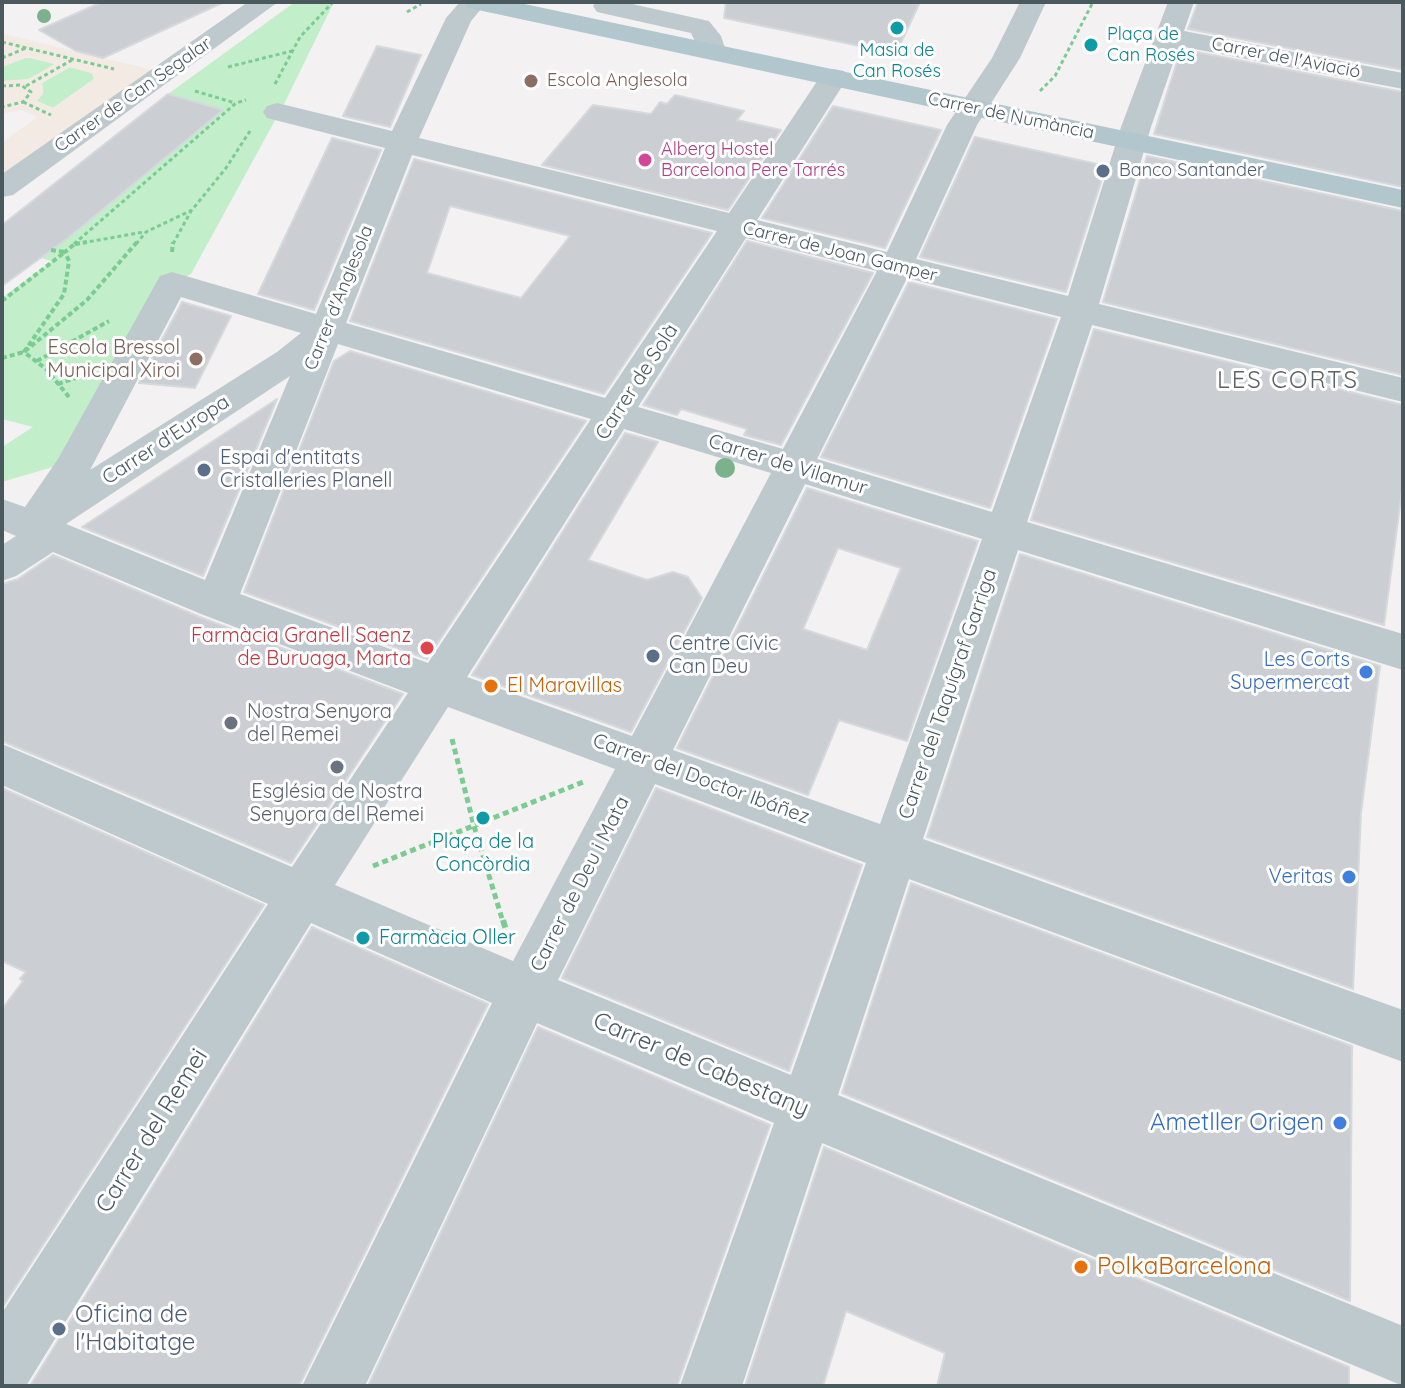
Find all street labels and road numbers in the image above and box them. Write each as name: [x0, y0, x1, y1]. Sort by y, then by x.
street label: Carrer de Can Segalar: [50, 33, 216, 157]
street label: Carrer de l'Aviació: [1210, 33, 1362, 83]
street label: Carrer de Numància: [926, 88, 1096, 144]
street label: Carrer de Joan Gamper: [741, 217, 939, 287]
street label: Carrer d'Anglesola: [300, 222, 378, 374]
street label: Carrer de Solà: [591, 319, 683, 445]
street label: Carrer d'Europa: [98, 390, 234, 490]
street label: Carrer de Vilamur: [706, 429, 870, 501]
street label: Carrer del Taquígraf Garriga: [894, 566, 1002, 822]
street label: Carrer del Doctor Ibáñez: [589, 729, 813, 829]
street label: Carrer de Deu i Mata: [525, 792, 635, 976]
street label: Carrer de Cabestany: [589, 1006, 813, 1124]
street label: Carrer del Remei: [90, 1044, 214, 1218]

